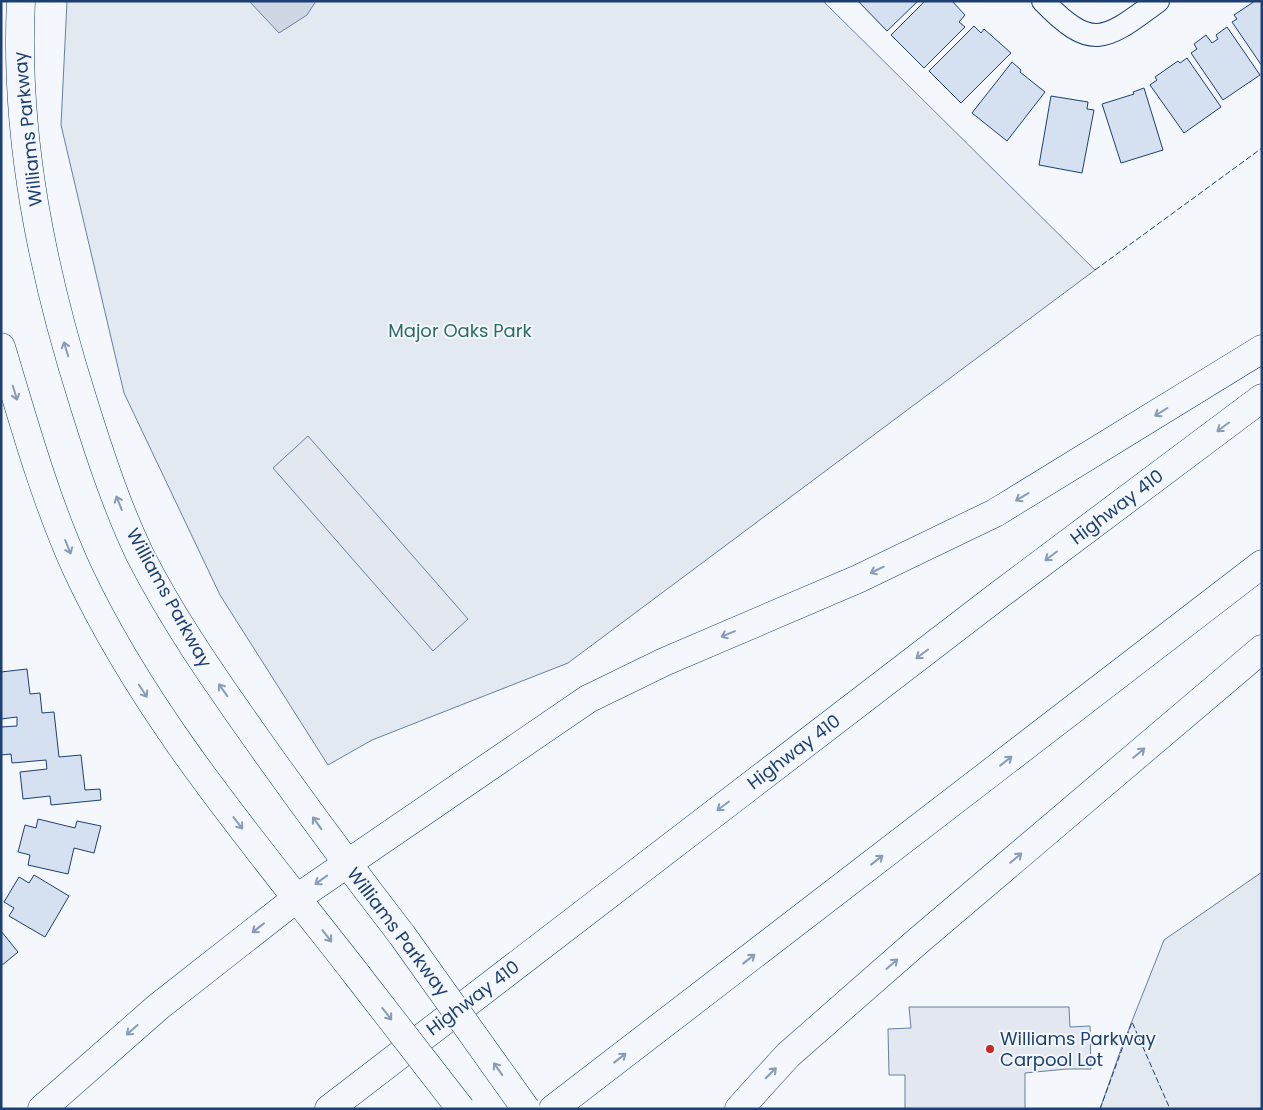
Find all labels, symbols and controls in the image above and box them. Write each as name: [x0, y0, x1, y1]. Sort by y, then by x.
street label: Williams Parkway: [7, 50, 48, 208]
park label: Major Oaks Park: [388, 318, 532, 343]
one-way arrow: [61, 342, 71, 358]
one-way arrow: [11, 385, 21, 401]
one-way arrow: [1154, 407, 1168, 417]
one-way arrow: [1216, 422, 1230, 432]
street label: Highway 410: [1065, 463, 1168, 550]
one-way arrow: [1016, 492, 1030, 502]
one-way arrow: [114, 496, 123, 511]
street label: Williams Parkway: [121, 524, 218, 672]
one-way arrow: [64, 539, 73, 554]
one-way arrow: [1044, 551, 1058, 561]
one-way arrow: [870, 565, 885, 575]
one-way arrow: [721, 630, 736, 640]
one-way arrow: [915, 649, 928, 660]
one-way arrow: [138, 683, 148, 697]
one-way arrow: [218, 684, 228, 698]
street label: Highway 410: [742, 708, 845, 795]
one-way arrow: [1133, 747, 1146, 759]
one-way arrow: [999, 755, 1012, 766]
one-way arrow: [717, 801, 730, 812]
one-way arrow: [232, 816, 243, 829]
one-way arrow: [312, 816, 322, 830]
one-way arrow: [1009, 853, 1022, 864]
one-way arrow: [870, 854, 883, 865]
street label: Williams Parkway: [342, 862, 455, 1001]
one-way arrow: [314, 875, 328, 885]
one-way arrow: [252, 922, 265, 933]
one-way arrow: [321, 929, 332, 942]
street label: Highway 410: [421, 954, 524, 1041]
one-way arrow: [742, 954, 755, 965]
one-way arrow: [886, 958, 899, 970]
one-way arrow: [382, 1007, 392, 1021]
one-way arrow: [126, 1024, 139, 1035]
place label: Williams Parkway Carpool Lot: [1000, 1026, 1156, 1072]
marker: Williams Parkway Carpool Lot: [984, 1043, 996, 1055]
one-way arrow: [613, 1053, 627, 1063]
one-way arrow: [492, 1063, 503, 1076]
one-way arrow: [765, 1066, 777, 1079]

